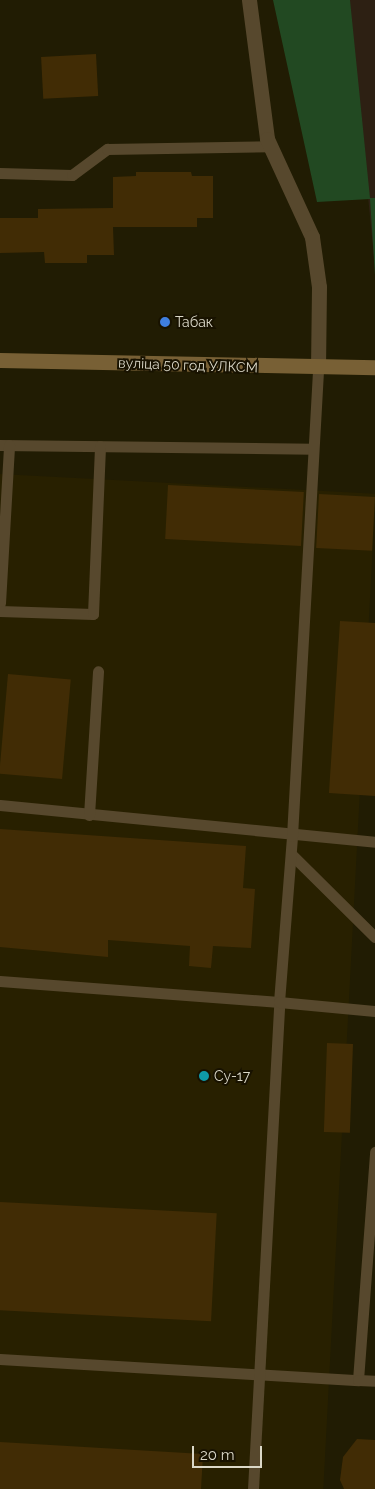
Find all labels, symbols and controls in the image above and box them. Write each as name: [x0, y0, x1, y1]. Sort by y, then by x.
place label: Табак: [175, 314, 213, 330]
marker: Табак: [159, 316, 171, 328]
street label: вуліца 50 год УЛКСМ: [118, 354, 258, 376]
place label: Су-17: [214, 1068, 250, 1084]
marker: Су-17: [198, 1070, 210, 1082]
scale bar: [195, 1436, 265, 1468]
text: 20 m: [200, 1446, 235, 1464]

